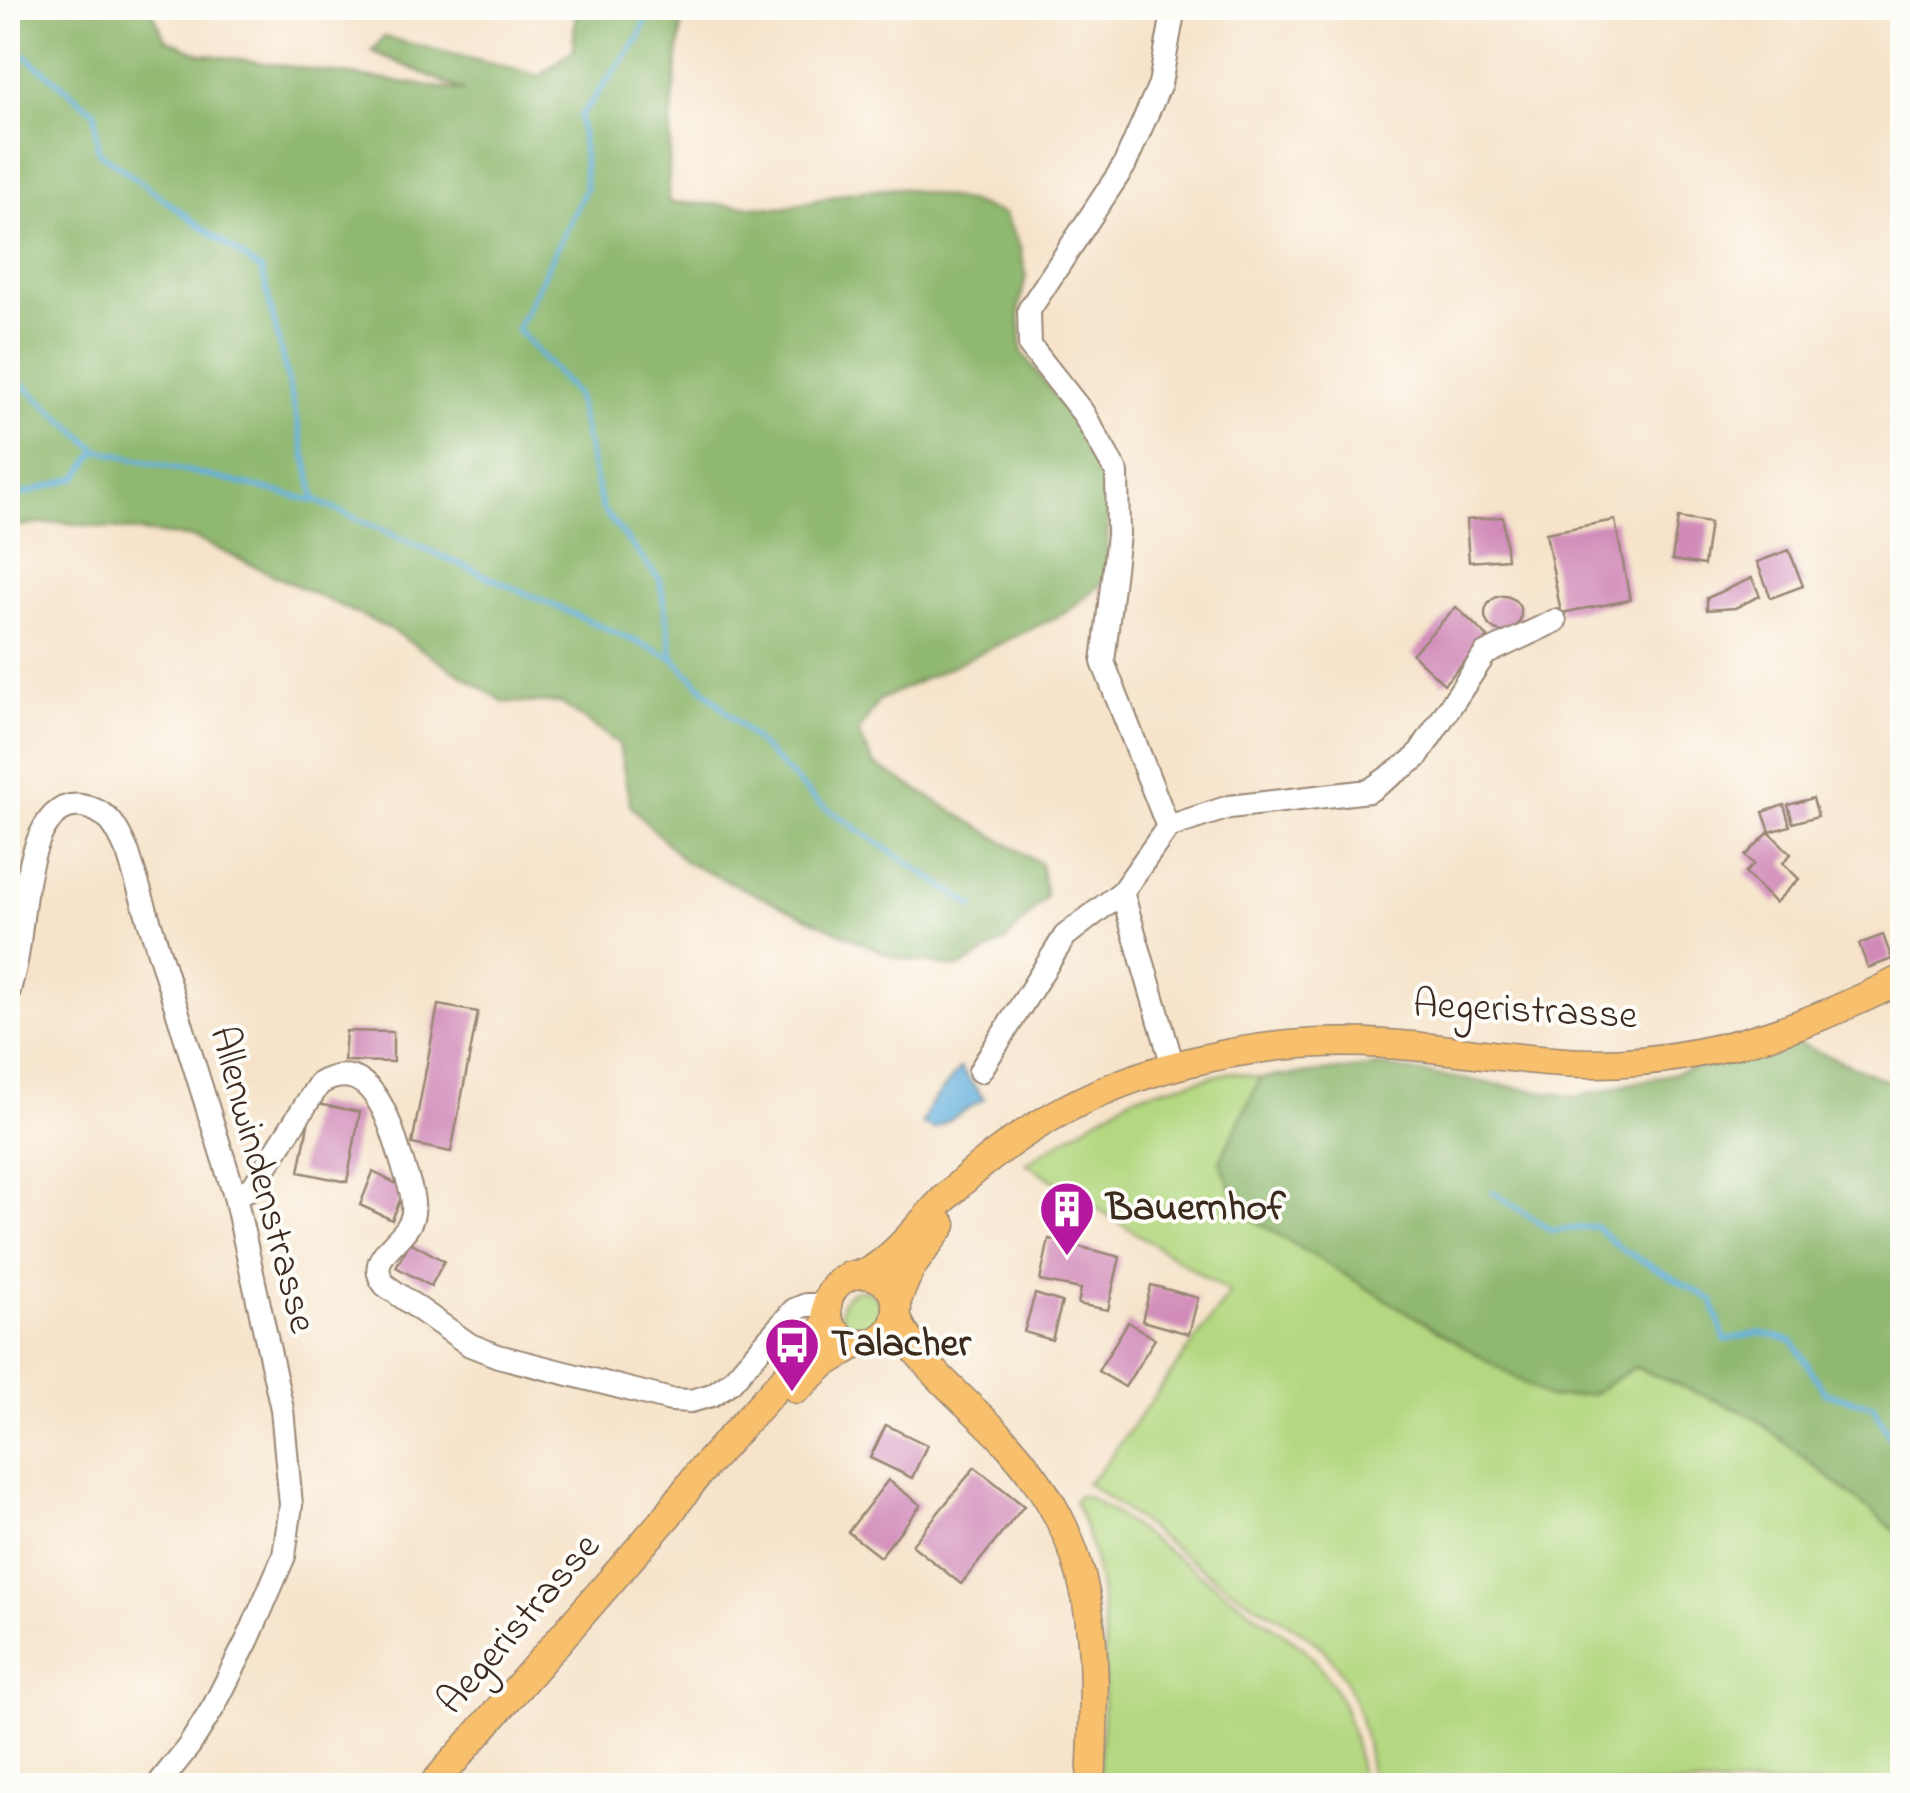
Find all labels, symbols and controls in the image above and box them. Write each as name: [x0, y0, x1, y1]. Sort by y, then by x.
street label: Aegeristrasse: [1411, 977, 1639, 1047]
street label: Allenwindenstrasse: [192, 1020, 330, 1340]
building icon: Bauernhof: [1037, 1179, 1097, 1258]
place label: Bauernhof: [1104, 1180, 1287, 1239]
bus stop icon: Talacher: [762, 1315, 822, 1394]
place label: Talacher: [831, 1316, 973, 1375]
street label: Aegeristrasse: [424, 1521, 616, 1729]

